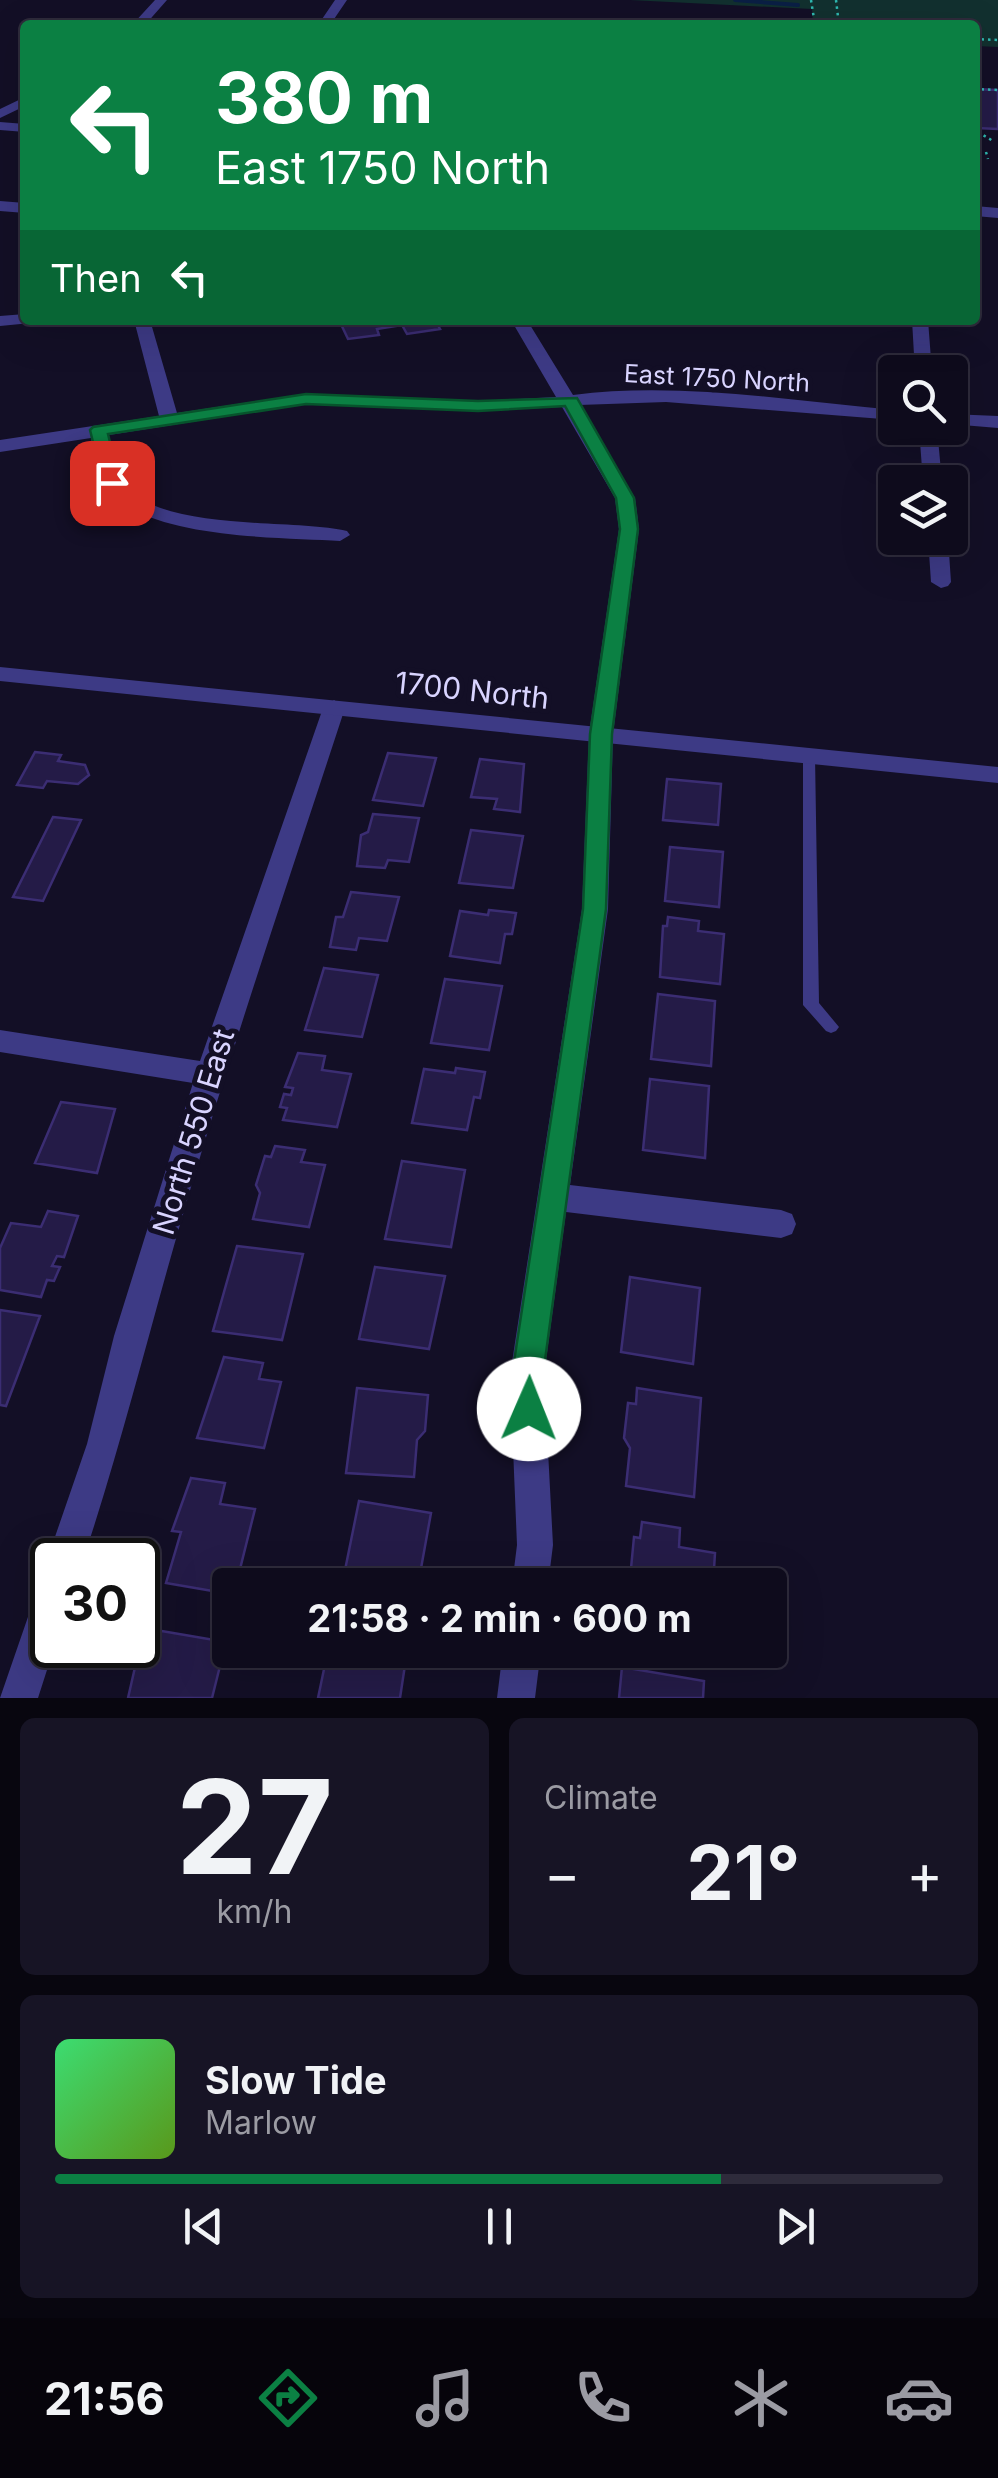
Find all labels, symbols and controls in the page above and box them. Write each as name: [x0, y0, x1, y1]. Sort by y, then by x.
text: 380 m: [215, 55, 433, 140]
icon: left: [50, 60, 180, 190]
text: East 1750 North: [215, 140, 550, 195]
icon: left: [162, 250, 217, 305]
text: Then: [50, 255, 142, 301]
map controls: [878, 355, 968, 555]
button: search: [878, 355, 968, 445]
street label: East 1750 North: [623, 358, 811, 398]
pin: [70, 441, 155, 526]
icon: arrive: [85, 456, 140, 511]
button: layers: [878, 465, 968, 555]
street label: 1700 North: [393, 664, 551, 716]
street label: North 550 East: [145, 1025, 241, 1239]
position arrow: [477, 1357, 581, 1461]
speed limit sign: 30: [30, 1538, 160, 1668]
text: 21:58 · 2 min · 600 m: [307, 1595, 692, 1641]
text: 27: [176, 1748, 333, 1905]
text: Climate: [544, 1778, 658, 1817]
text: 21°: [686, 1827, 801, 1918]
text: −: [544, 1841, 580, 1907]
text: +: [907, 1841, 943, 1907]
text: km/h: [216, 1892, 293, 1931]
text: Slow Tide: [205, 2057, 387, 2103]
text: Marlow: [205, 2103, 317, 2142]
icon: previous: [176, 2199, 231, 2254]
icon: pause: [472, 2199, 527, 2254]
icon: next: [768, 2199, 823, 2254]
icon: directions: [253, 2363, 323, 2433]
icon: music: [410, 2363, 480, 2433]
icon: phone: [568, 2363, 638, 2433]
icon: climate: [726, 2363, 796, 2433]
icon: car: [884, 2363, 954, 2433]
text: 21:56: [44, 2371, 165, 2426]

